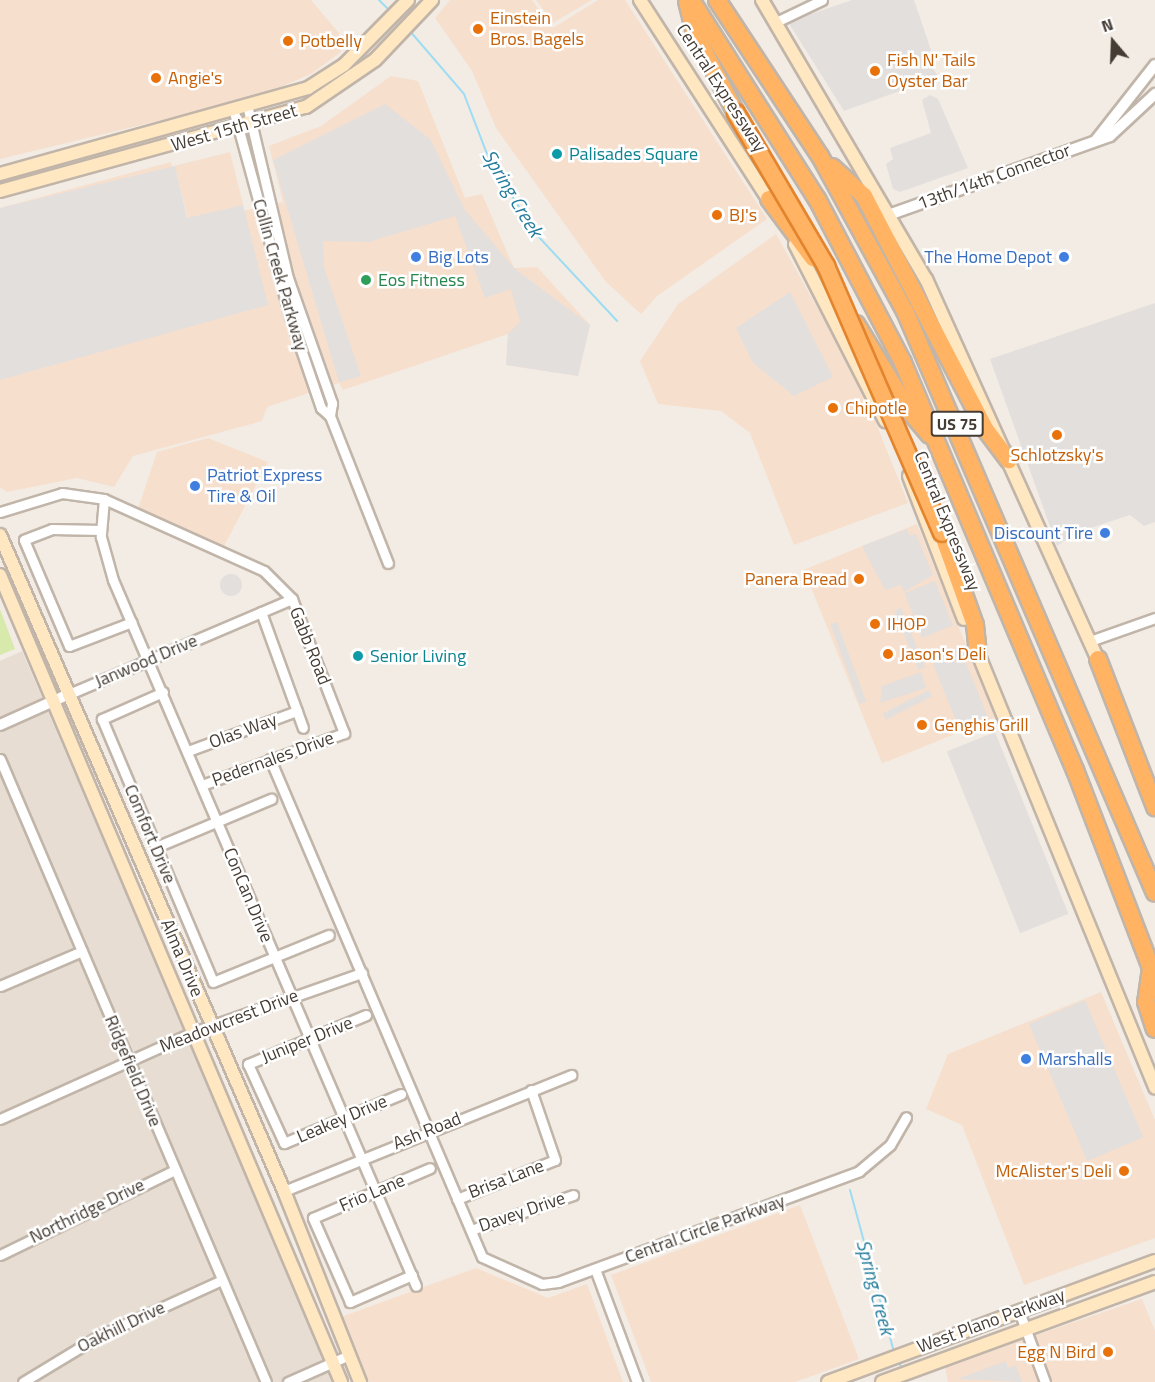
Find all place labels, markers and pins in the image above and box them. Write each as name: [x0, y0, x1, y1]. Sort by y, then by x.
place label: Einstein Bros. Bagels: [490, 8, 584, 50]
marker: Einstein Bros. Bagels: [471, 22, 485, 36]
place label: Potbelly: [300, 30, 362, 52]
marker: Potbelly: [281, 34, 295, 48]
place label: Fish N' Tails Oyster Bar: [887, 50, 976, 92]
marker: Fish N' Tails Oyster Bar: [868, 64, 882, 78]
place label: Angie's: [168, 67, 222, 89]
marker: Angie's: [149, 71, 163, 85]
place label: Palisades Square: [569, 143, 698, 165]
marker: Palisades Square: [550, 147, 564, 161]
place label: BJ's: [729, 204, 757, 226]
marker: BJ's: [710, 208, 724, 222]
place label: Big Lots: [428, 246, 489, 268]
place label: The Home Depot: [924, 246, 1052, 268]
marker: Big Lots: [409, 250, 423, 264]
marker: The Home Depot: [1057, 250, 1071, 264]
place label: Eos Fitness: [378, 269, 465, 291]
marker: Eos Fitness: [359, 273, 373, 287]
place label: Chipotle: [845, 397, 907, 419]
marker: Chipotle: [826, 401, 840, 415]
marker: Schlotzsky's: [1050, 428, 1064, 442]
place label: Schlotzsky's: [1010, 444, 1104, 466]
place label: Patriot Express Tire & Oil: [207, 465, 322, 508]
marker: Patriot Express Tire & Oil: [188, 479, 202, 493]
place label: Discount Tire: [994, 522, 1093, 544]
marker: Discount Tire: [1098, 526, 1112, 540]
place label: Panera Bread: [745, 568, 847, 590]
marker: Panera Bread: [852, 572, 866, 586]
place label: IHOP: [887, 613, 926, 635]
marker: IHOP: [868, 617, 882, 631]
place label: Jason's Deli: [900, 643, 986, 665]
place label: Senior Living: [370, 645, 466, 667]
marker: Jason's Deli: [881, 647, 895, 661]
marker: Senior Living: [351, 649, 365, 663]
place label: Genghis Grill: [934, 714, 1029, 736]
marker: Genghis Grill: [915, 718, 929, 732]
place label: Marshalls: [1038, 1048, 1112, 1070]
marker: Marshalls: [1019, 1052, 1033, 1066]
place label: McAlister's Deli: [996, 1160, 1112, 1182]
marker: McAlister's Deli: [1117, 1164, 1131, 1178]
place label: Egg N Bird: [1017, 1341, 1096, 1363]
marker: Egg N Bird: [1101, 1345, 1115, 1359]

